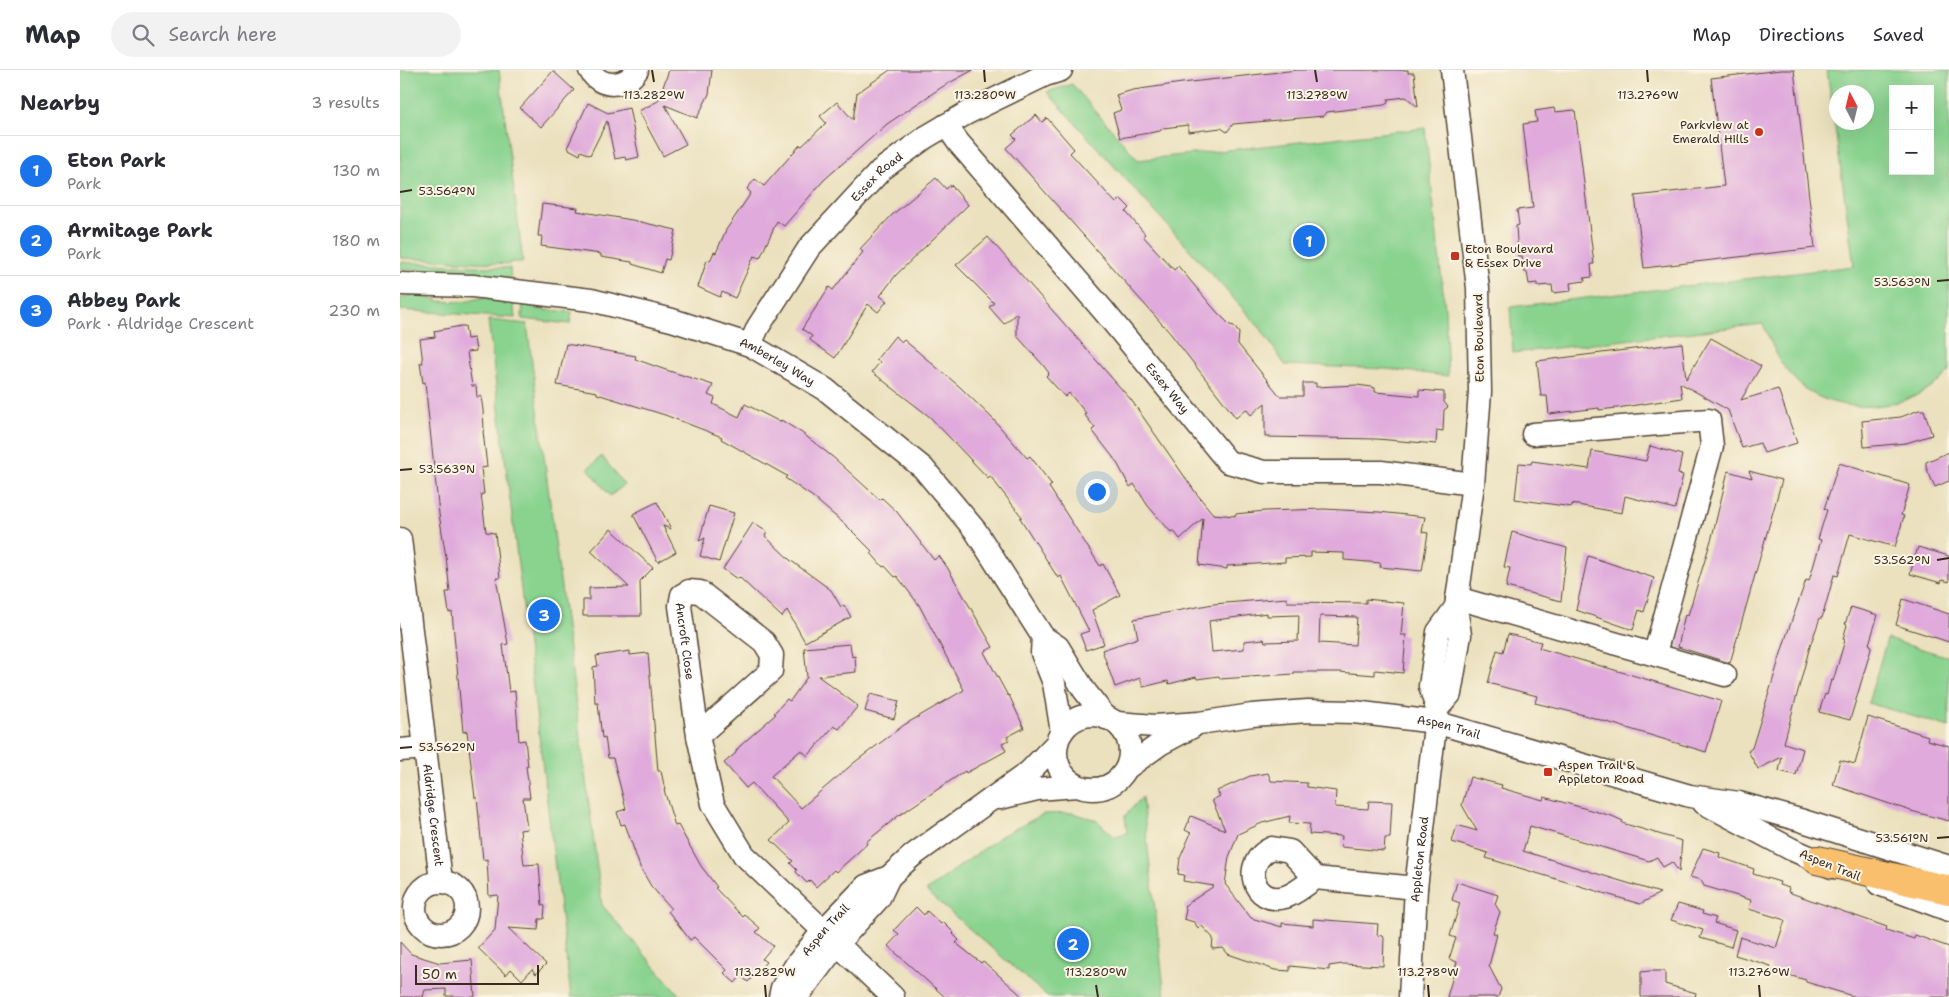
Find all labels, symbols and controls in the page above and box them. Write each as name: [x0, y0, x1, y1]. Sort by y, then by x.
search box: [111, 12, 461, 57]
text: Map: [25, 19, 81, 51]
icon: search: [129, 21, 157, 49]
text: Search here: [169, 22, 277, 47]
text: Map: [1693, 23, 1731, 47]
text: Directions: [1759, 23, 1845, 47]
text: Saved: [1873, 23, 1924, 47]
north arrow: [1829, 85, 1874, 130]
map controls: [1889, 85, 1934, 175]
button: +: [1889, 85, 1934, 130]
text: 113.282°W: [623, 87, 685, 103]
text: 113.280°W: [954, 87, 1016, 103]
text: 113.278°W: [1286, 87, 1348, 103]
text: 113.276°W: [1617, 87, 1679, 103]
text: Nearby: [20, 89, 100, 117]
text: 3 results: [311, 92, 380, 113]
place label: Parkview at Emerald Hills: [1672, 117, 1749, 147]
marker: Parkview at Emerald Hills: [1753, 126, 1765, 138]
button: −: [1889, 130, 1934, 175]
text: Eton Park: [67, 148, 166, 173]
street label: Essex Road: [847, 148, 906, 205]
text: 1: [32, 160, 40, 181]
text: 130 m: [333, 160, 380, 181]
text: Park: [67, 173, 101, 194]
text: 53.564°N: [419, 183, 475, 199]
text: Armitage Park: [67, 218, 213, 243]
pin: 1: [1293, 222, 1325, 260]
text: 2: [30, 230, 42, 251]
text: 180 m: [332, 230, 380, 251]
place label: Eton Boulevard & Essex Drive: [1465, 241, 1554, 271]
text: Park: [67, 243, 101, 264]
marker: Eton Boulevard & Essex Drive: [1449, 250, 1461, 262]
text: 53.563°N: [1874, 274, 1930, 290]
text: Abbey Park: [67, 288, 181, 313]
street label: Eton Boulevard: [1470, 293, 1488, 382]
text: 3: [30, 300, 42, 321]
text: 230 m: [328, 300, 380, 321]
text: Park · Aldridge Crescent: [67, 313, 254, 334]
street label: Amberley Way: [738, 334, 818, 389]
street label: Essex Way: [1142, 360, 1193, 417]
text: 53.563°N: [419, 461, 475, 477]
your location: [1084, 479, 1110, 505]
text: 53.562°N: [1874, 552, 1930, 568]
pin: 3: [528, 596, 560, 634]
street label: Ancroft Close: [672, 601, 698, 681]
street label: Aspen Trail: [1416, 712, 1483, 743]
text: 53.562°N: [419, 739, 475, 755]
place label: Aspen Trail & Appleton Road: [1558, 757, 1644, 787]
street label: Aldridge Crescent: [419, 763, 447, 867]
marker: Aspen Trail & Appleton Road: [1542, 766, 1554, 778]
street label: Appleton Road: [1407, 815, 1432, 903]
text: 53.561°N: [1876, 830, 1928, 846]
street label: Aspen Trail: [1797, 845, 1863, 885]
street label: Aspen Trail: [798, 900, 853, 959]
pin: 2: [1057, 925, 1089, 963]
scale bar: [415, 962, 539, 985]
text: 113.282°W: [734, 964, 796, 980]
text: 113.280°W: [1065, 964, 1127, 980]
text: 113.278°W: [1397, 964, 1459, 980]
text: 113.276°W: [1728, 964, 1790, 980]
text: 50 m: [422, 965, 457, 983]

